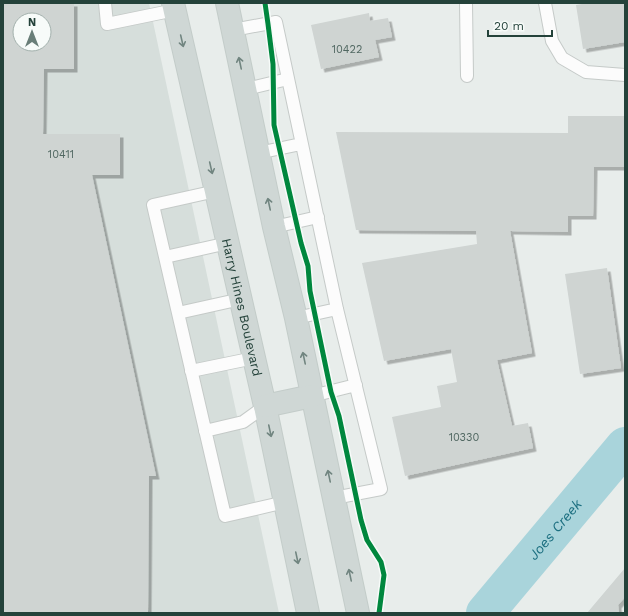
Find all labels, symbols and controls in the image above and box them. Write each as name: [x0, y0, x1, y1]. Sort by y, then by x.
north arrow: [12, 12, 52, 52]
scale bar: [488, 12, 552, 38]
text: N: [28, 16, 36, 29]
text: 20 m: [494, 19, 524, 33]
one-way arrow: [178, 34, 186, 47]
house number: 10422: [332, 43, 362, 56]
one-way arrow: [236, 56, 244, 69]
house number: 10411: [48, 148, 74, 161]
one-way arrow: [207, 161, 215, 174]
one-way arrow: [264, 198, 272, 211]
street label: Harry Hines Boulevard: [219, 237, 265, 378]
one-way arrow: [300, 352, 308, 365]
one-way arrow: [267, 424, 275, 437]
house number: 10330: [449, 431, 479, 444]
one-way arrow: [325, 470, 333, 483]
water label: Joes Creek: [525, 496, 585, 563]
one-way arrow: [293, 552, 301, 565]
one-way arrow: [346, 569, 354, 582]

